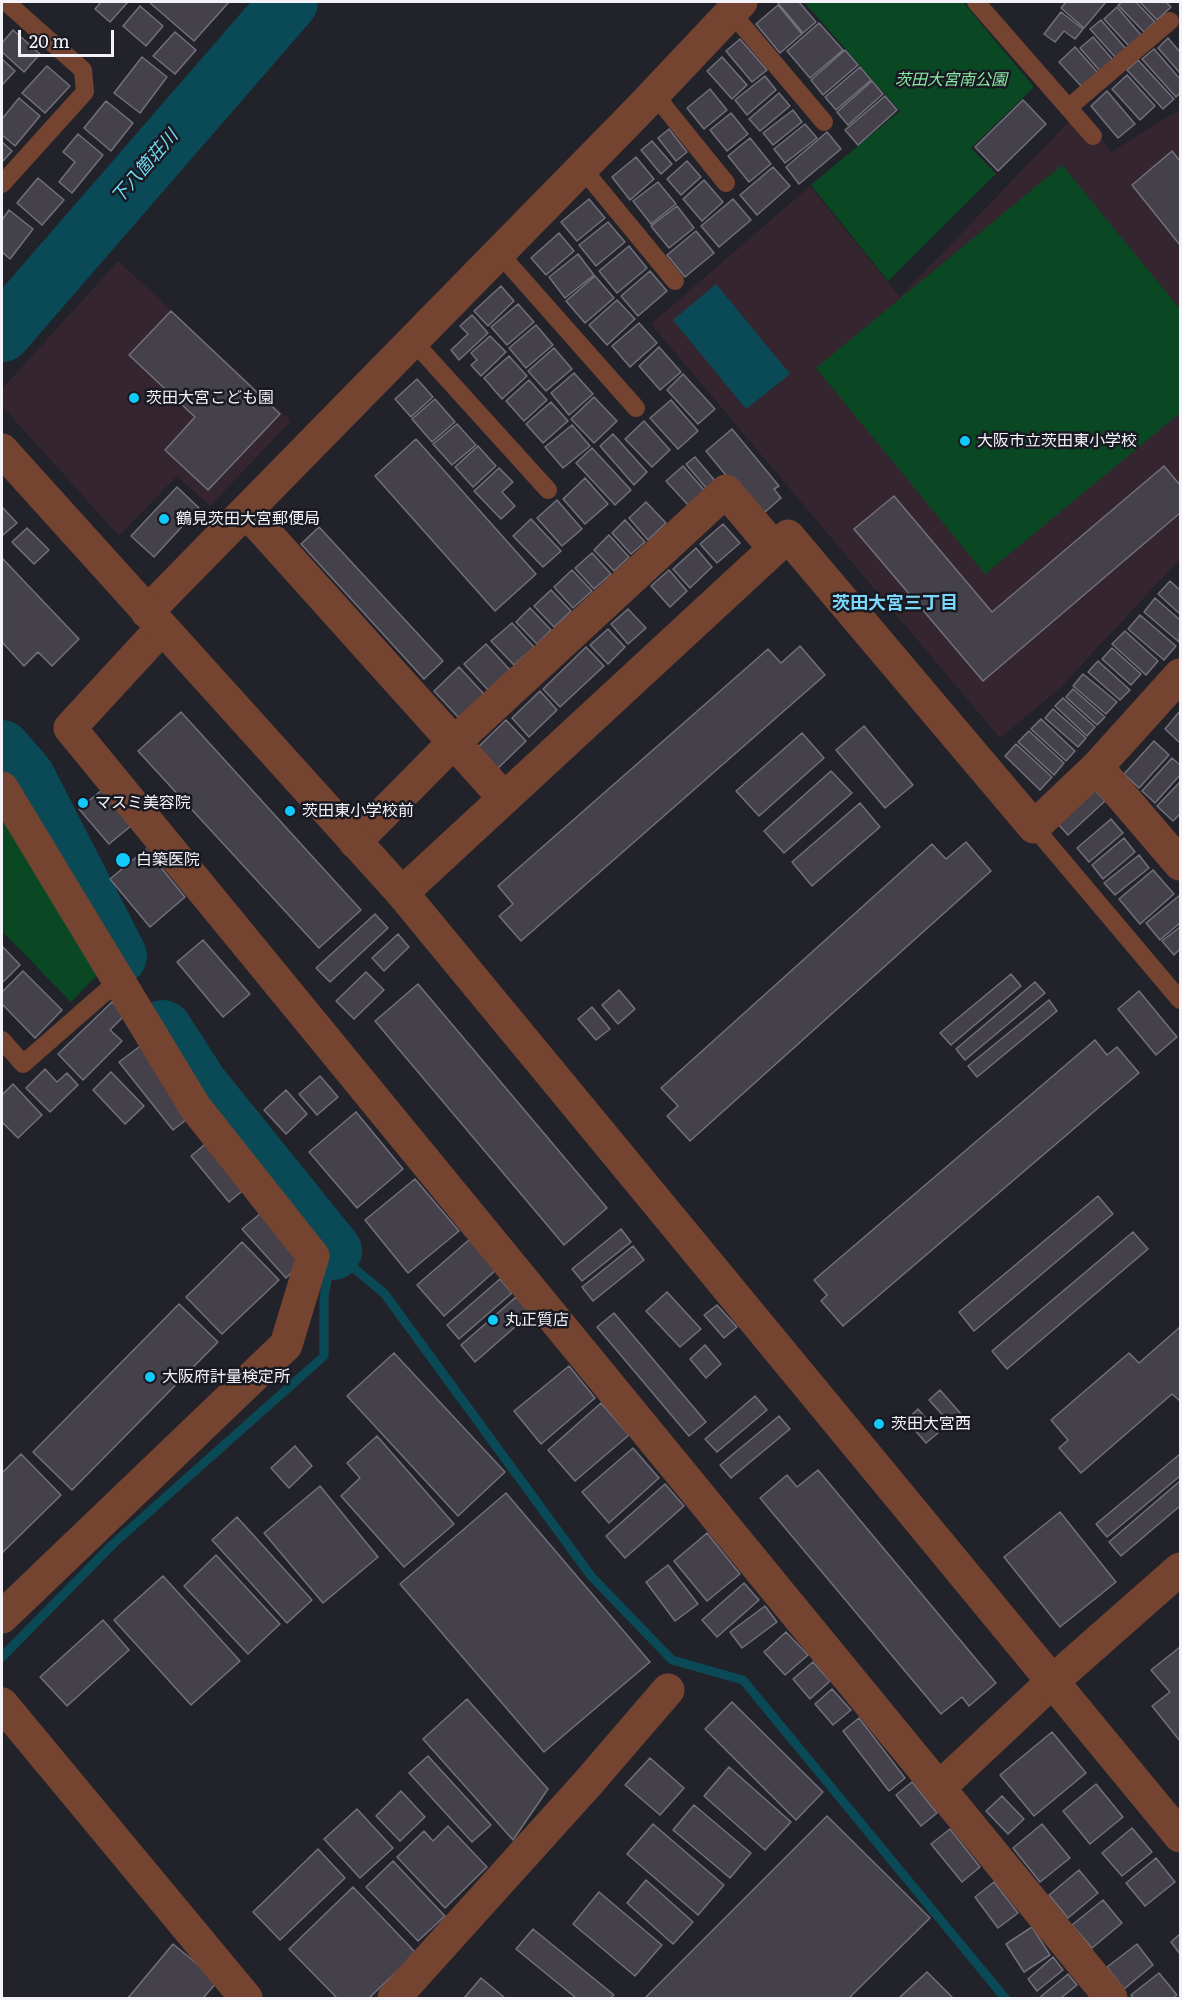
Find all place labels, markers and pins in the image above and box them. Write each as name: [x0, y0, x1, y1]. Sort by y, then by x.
place label: 茨田大宮こども園: [146, 388, 274, 408]
marker: 茨田大宮こども園: [127, 391, 141, 405]
place label: 大阪市立茨田東小学校: [977, 431, 1137, 451]
marker: 大阪市立茨田東小学校: [958, 434, 972, 448]
place label: 鶴見茨田大宮郵便局: [176, 509, 320, 529]
marker: 鶴見茨田大宮郵便局: [157, 512, 171, 526]
place label: マスミ美容院: [95, 793, 191, 813]
marker: マスミ美容院: [76, 796, 90, 810]
place label: 茨田東小学校前: [302, 801, 414, 821]
marker: 茨田東小学校前: [283, 804, 297, 818]
place label: 白築医院: [136, 850, 200, 870]
marker: 白築医院: [114, 851, 132, 869]
place label: 丸正質店: [505, 1310, 569, 1330]
marker: 丸正質店: [486, 1313, 500, 1327]
place label: 大阪府計量検定所: [162, 1367, 290, 1387]
marker: 大阪府計量検定所: [143, 1370, 157, 1384]
place label: 茨田大宮西: [891, 1414, 971, 1434]
marker: 茨田大宮西: [872, 1417, 886, 1431]

